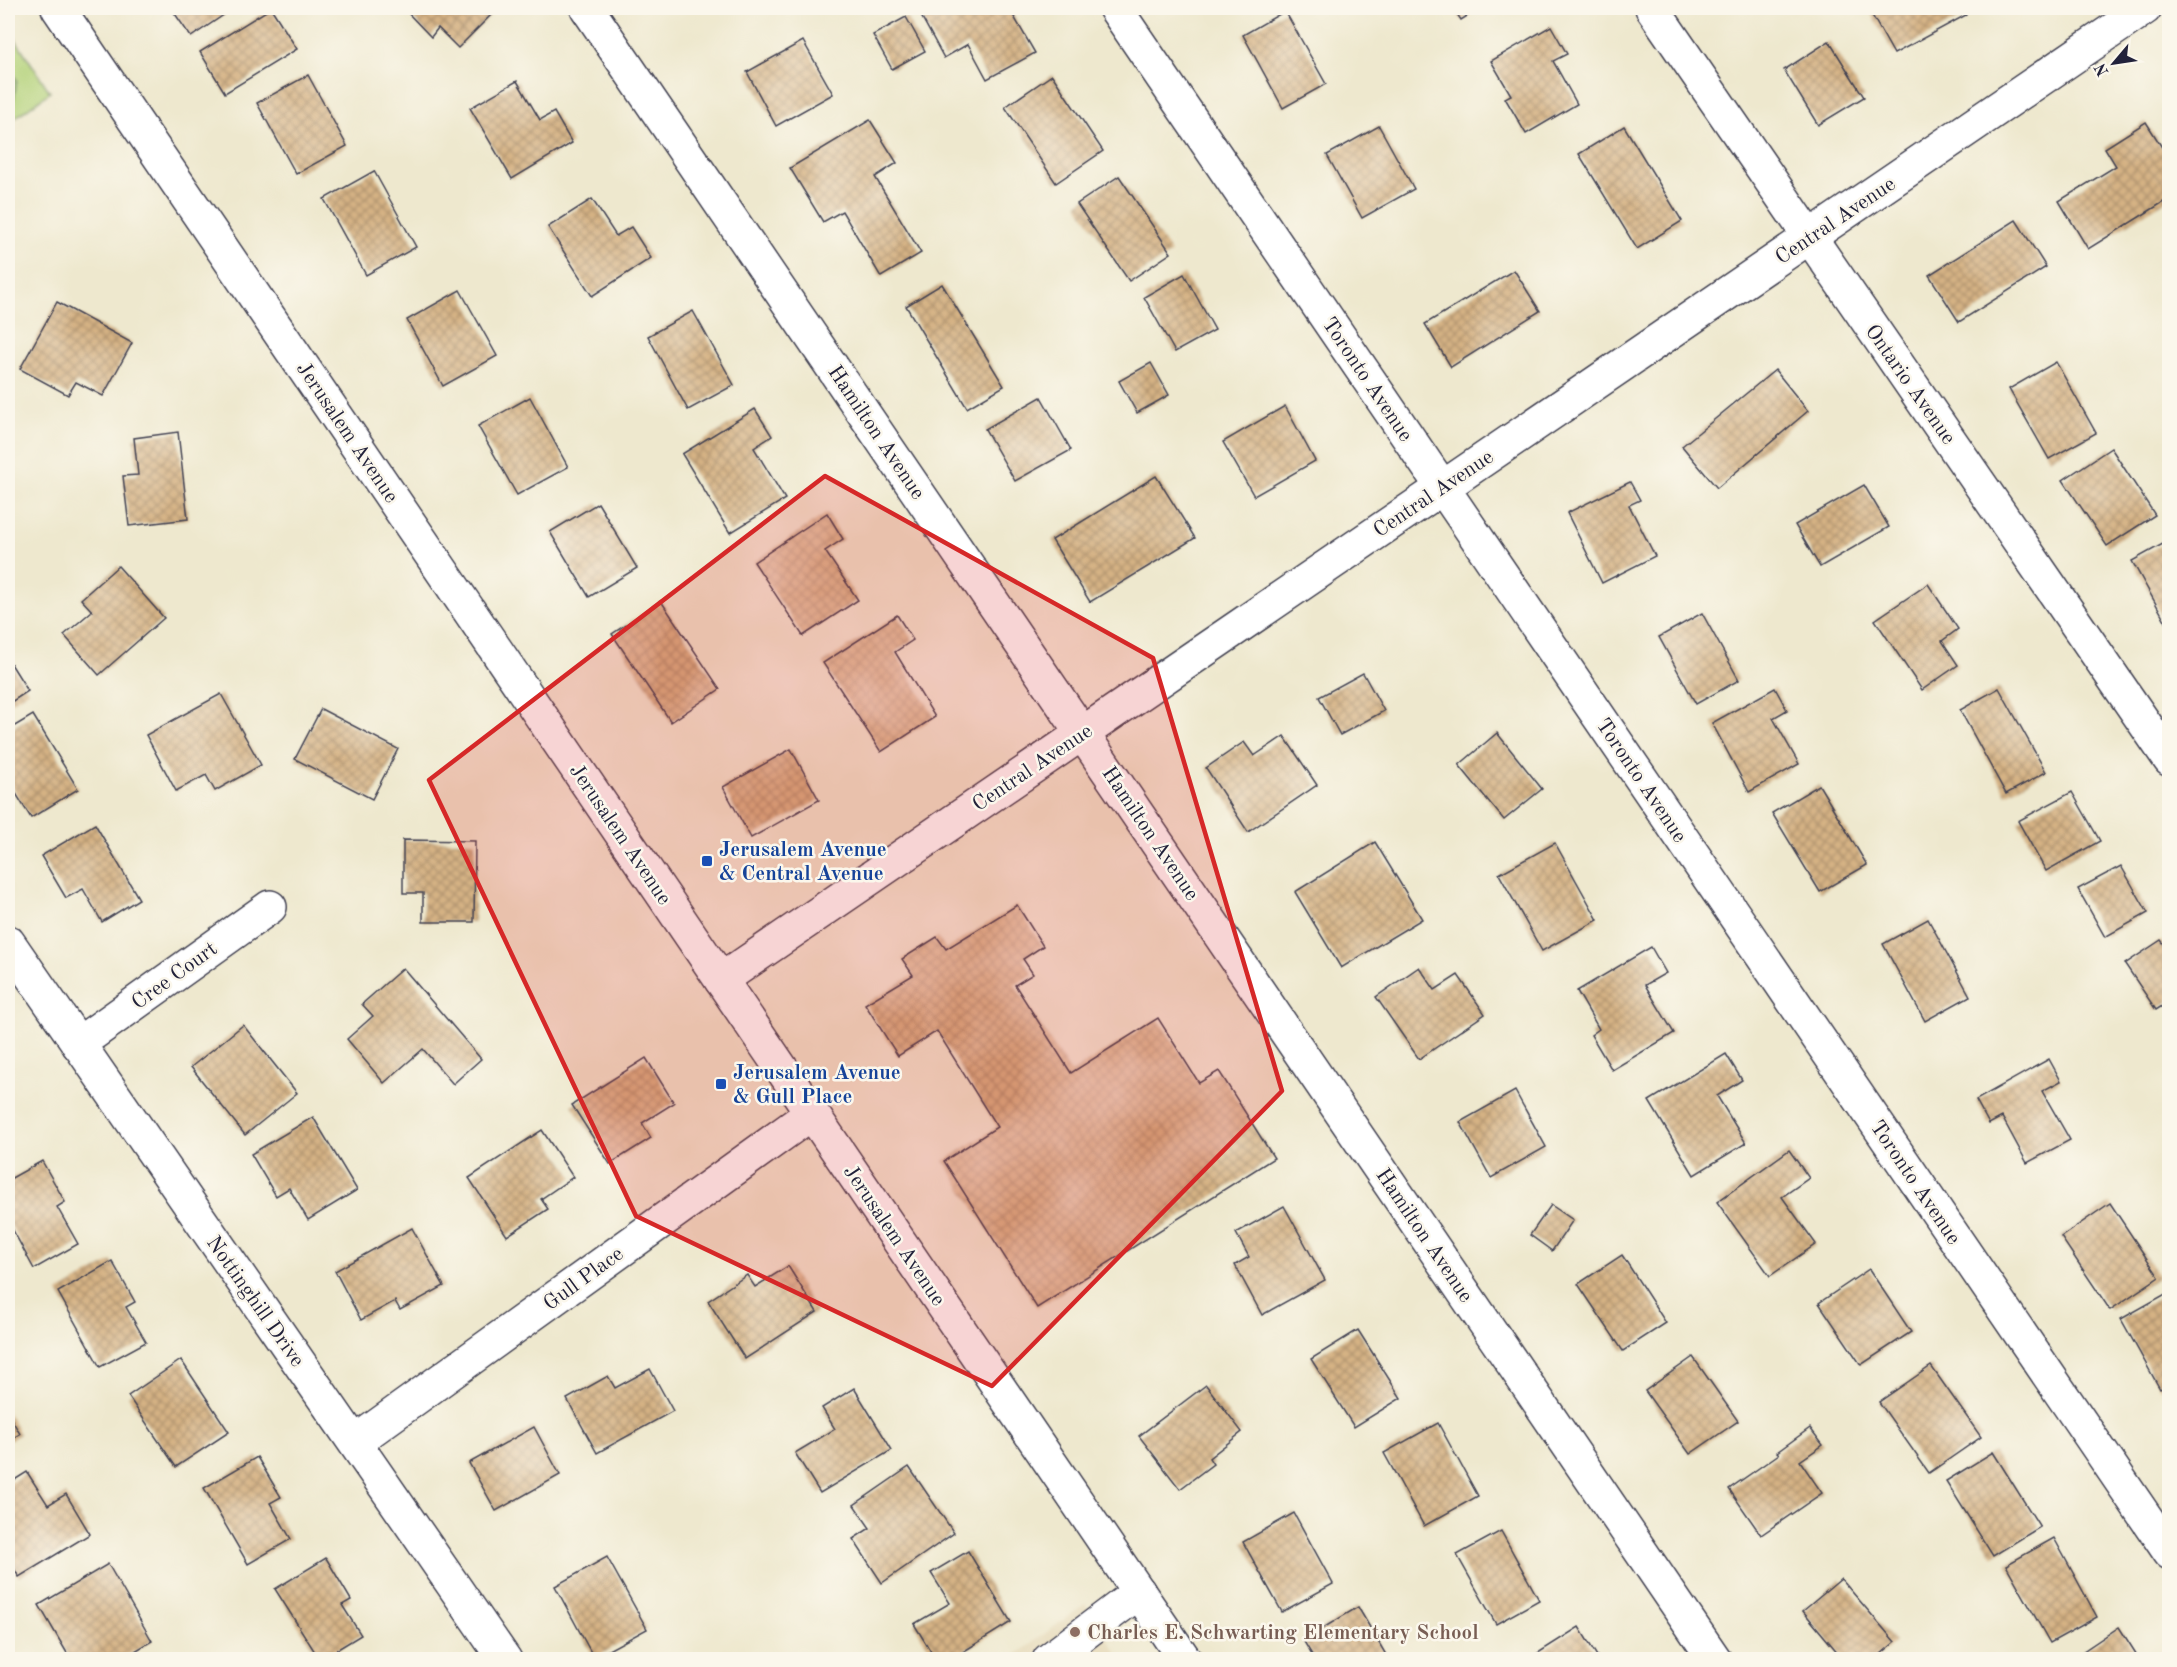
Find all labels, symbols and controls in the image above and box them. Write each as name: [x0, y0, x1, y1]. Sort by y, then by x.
north arrow: [2084, 33, 2144, 93]
text: N: [2092, 59, 2113, 79]
street label: Central Avenue: [1772, 173, 1900, 269]
street label: Toronto Avenue: [1318, 314, 1416, 446]
street label: Ontario Avenue: [1861, 321, 1959, 449]
street label: Jerusalem Avenue: [292, 359, 402, 507]
street label: Hamilton Avenue: [823, 362, 928, 504]
street label: Central Avenue: [1370, 446, 1498, 542]
street label: Toronto Avenue: [1592, 715, 1690, 847]
street label: Central Avenue: [969, 720, 1097, 816]
street label: Jerusalem Avenue: [565, 761, 675, 909]
street label: Hamilton Avenue: [1097, 763, 1202, 905]
place label: Jerusalem Avenue & Central Avenue: [719, 840, 887, 885]
marker: Jerusalem Avenue & Central Avenue: [700, 854, 714, 868]
street label: Cree Court: [128, 938, 221, 1014]
place label: Jerusalem Avenue & Gull Place: [733, 1063, 901, 1108]
marker: Jerusalem Avenue & Gull Place: [714, 1077, 728, 1091]
street label: Toronto Avenue: [1866, 1117, 1964, 1249]
street label: Jerusalem Avenue: [839, 1162, 949, 1310]
street label: Hamilton Avenue: [1371, 1165, 1476, 1307]
street label: Nottinghill Drive: [202, 1233, 308, 1371]
street label: Gull Place: [540, 1243, 628, 1315]
place label: Charles E. Schwarting Elementary School: [1087, 1623, 1479, 1644]
marker: Charles E. Schwarting Elementary School: [1068, 1625, 1082, 1639]

